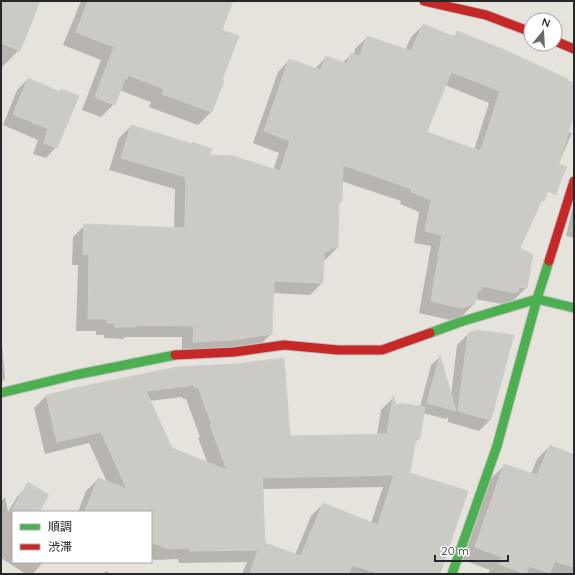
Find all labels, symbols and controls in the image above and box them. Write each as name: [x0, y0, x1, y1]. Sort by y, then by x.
north arrow: [523, 12, 563, 52]
text: N: [540, 15, 552, 30]
legend: [12, 511, 152, 563]
text: 順調: [48, 519, 72, 534]
scale bar: [435, 537, 508, 563]
text: 渋滞: [48, 539, 72, 554]
text: 20 m: [441, 543, 469, 558]

